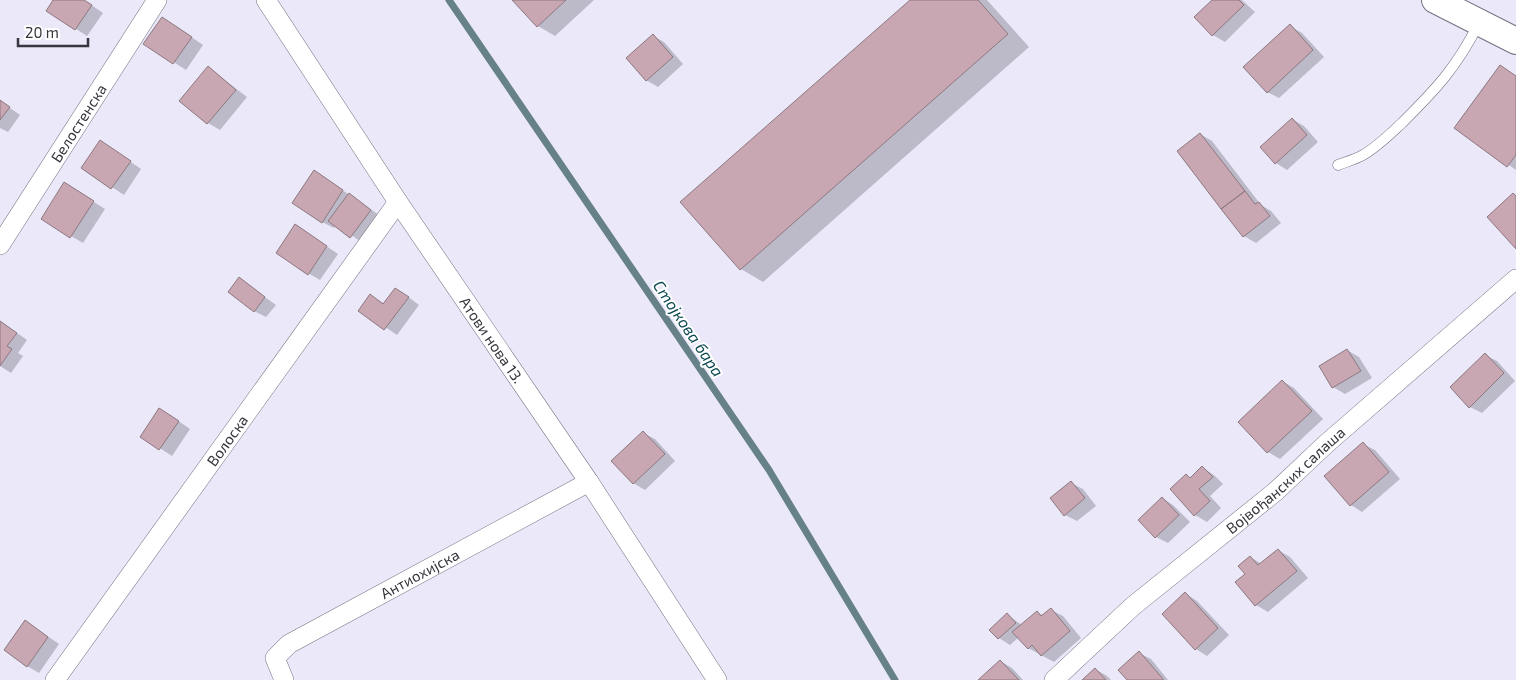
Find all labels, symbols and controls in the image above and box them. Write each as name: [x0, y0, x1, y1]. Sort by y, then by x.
scale bar: [18, 15, 88, 47]
text: 20 m: [25, 23, 59, 41]
street label: Белостенска: [47, 80, 110, 165]
water label: Стојкова бара: [649, 276, 728, 380]
street label: Атови нова 13.: [456, 293, 528, 386]
street label: Волоска: [203, 411, 251, 469]
street label: Војвођанских салаша: [1222, 423, 1348, 537]
street label: Антиохијска: [377, 545, 462, 602]

